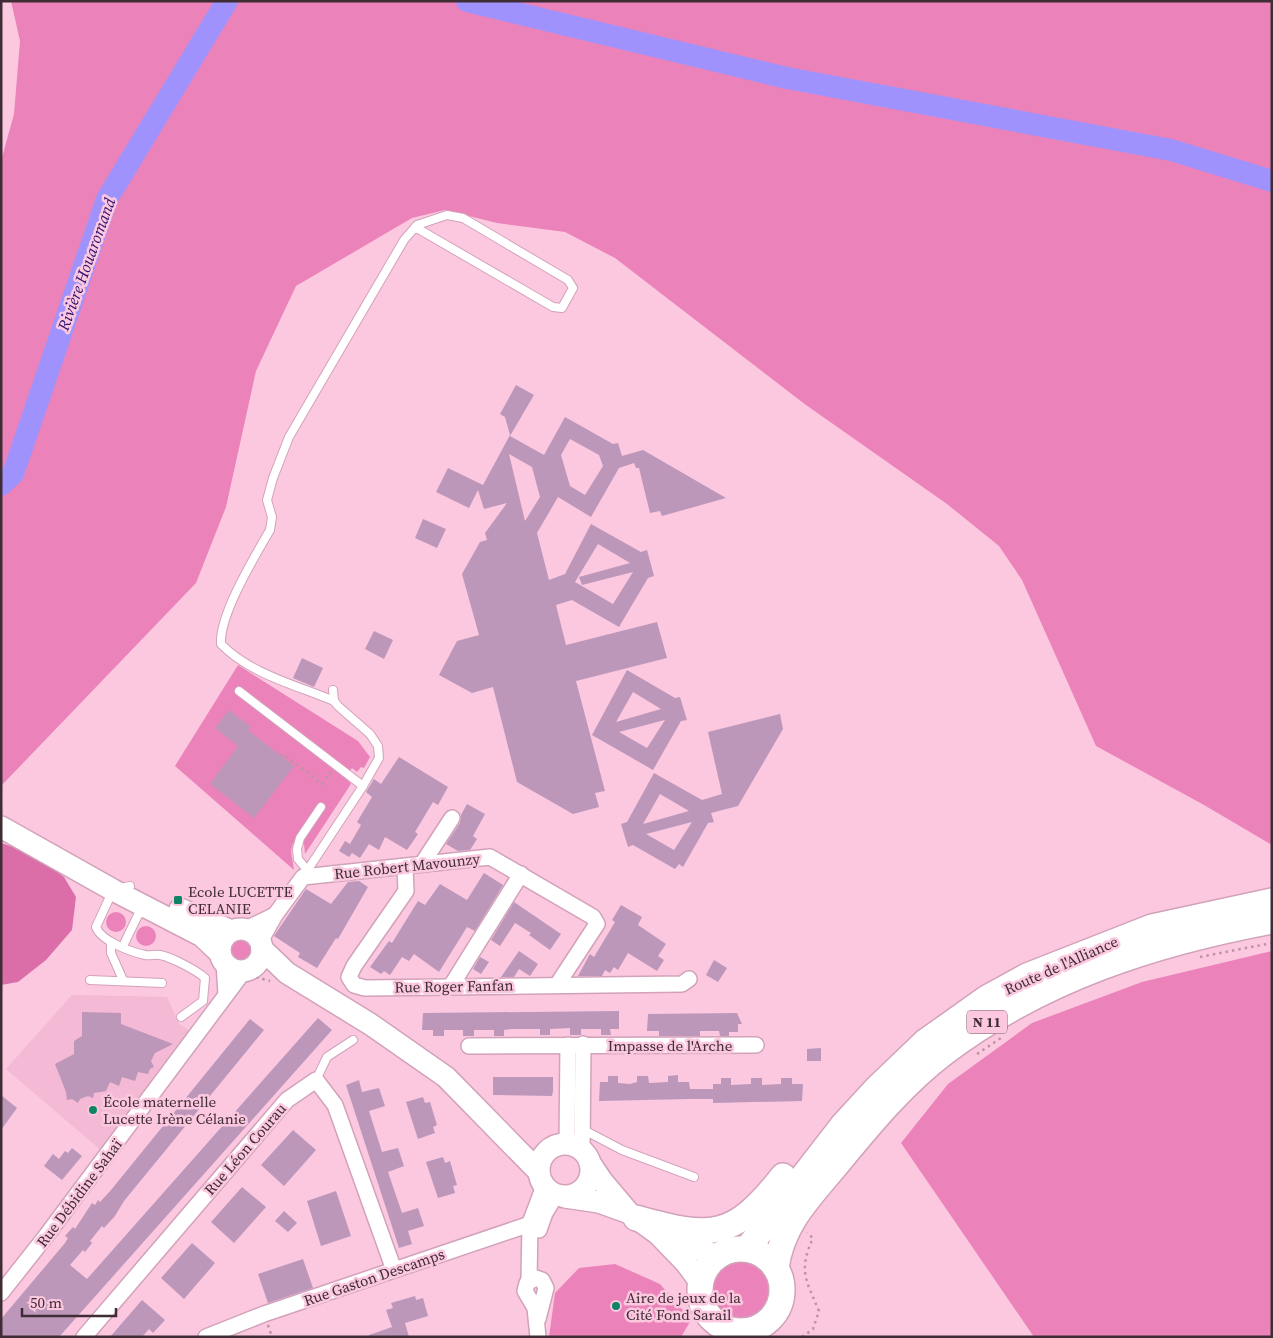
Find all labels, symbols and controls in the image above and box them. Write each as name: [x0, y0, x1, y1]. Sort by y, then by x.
water label: Rivière Houaromand: [51, 194, 120, 334]
street label: Rue Robert Mavounzy: [333, 848, 481, 884]
place label: Ecole LUCETTE CELANIE: [188, 881, 293, 919]
marker: Ecole LUCETTE CELANIE: [172, 894, 184, 906]
street label: Route de l'Alliance: [1001, 930, 1122, 1000]
street label: Rue Roger Fanfan: [394, 974, 514, 998]
road number: N 11: [967, 1010, 1007, 1034]
street label: Impasse de l'Arche: [608, 1035, 733, 1056]
place label: École maternelle Lucette Irène Célanie: [103, 1091, 246, 1129]
street label: Rue Léon Courau: [199, 1098, 291, 1200]
marker: École maternelle Lucette Irène Célanie: [87, 1104, 99, 1116]
street label: Rue Débidine Sahaï: [31, 1134, 127, 1251]
street label: Rue Gaston Descamps: [301, 1243, 447, 1311]
scale bar: [22, 1286, 116, 1318]
place label: Aire de jeux de la Cité Fond Sarail: [626, 1287, 741, 1325]
text: 50 m: [30, 1292, 62, 1313]
marker: Aire de jeux de la Cité Fond Sarail: [610, 1300, 622, 1312]

